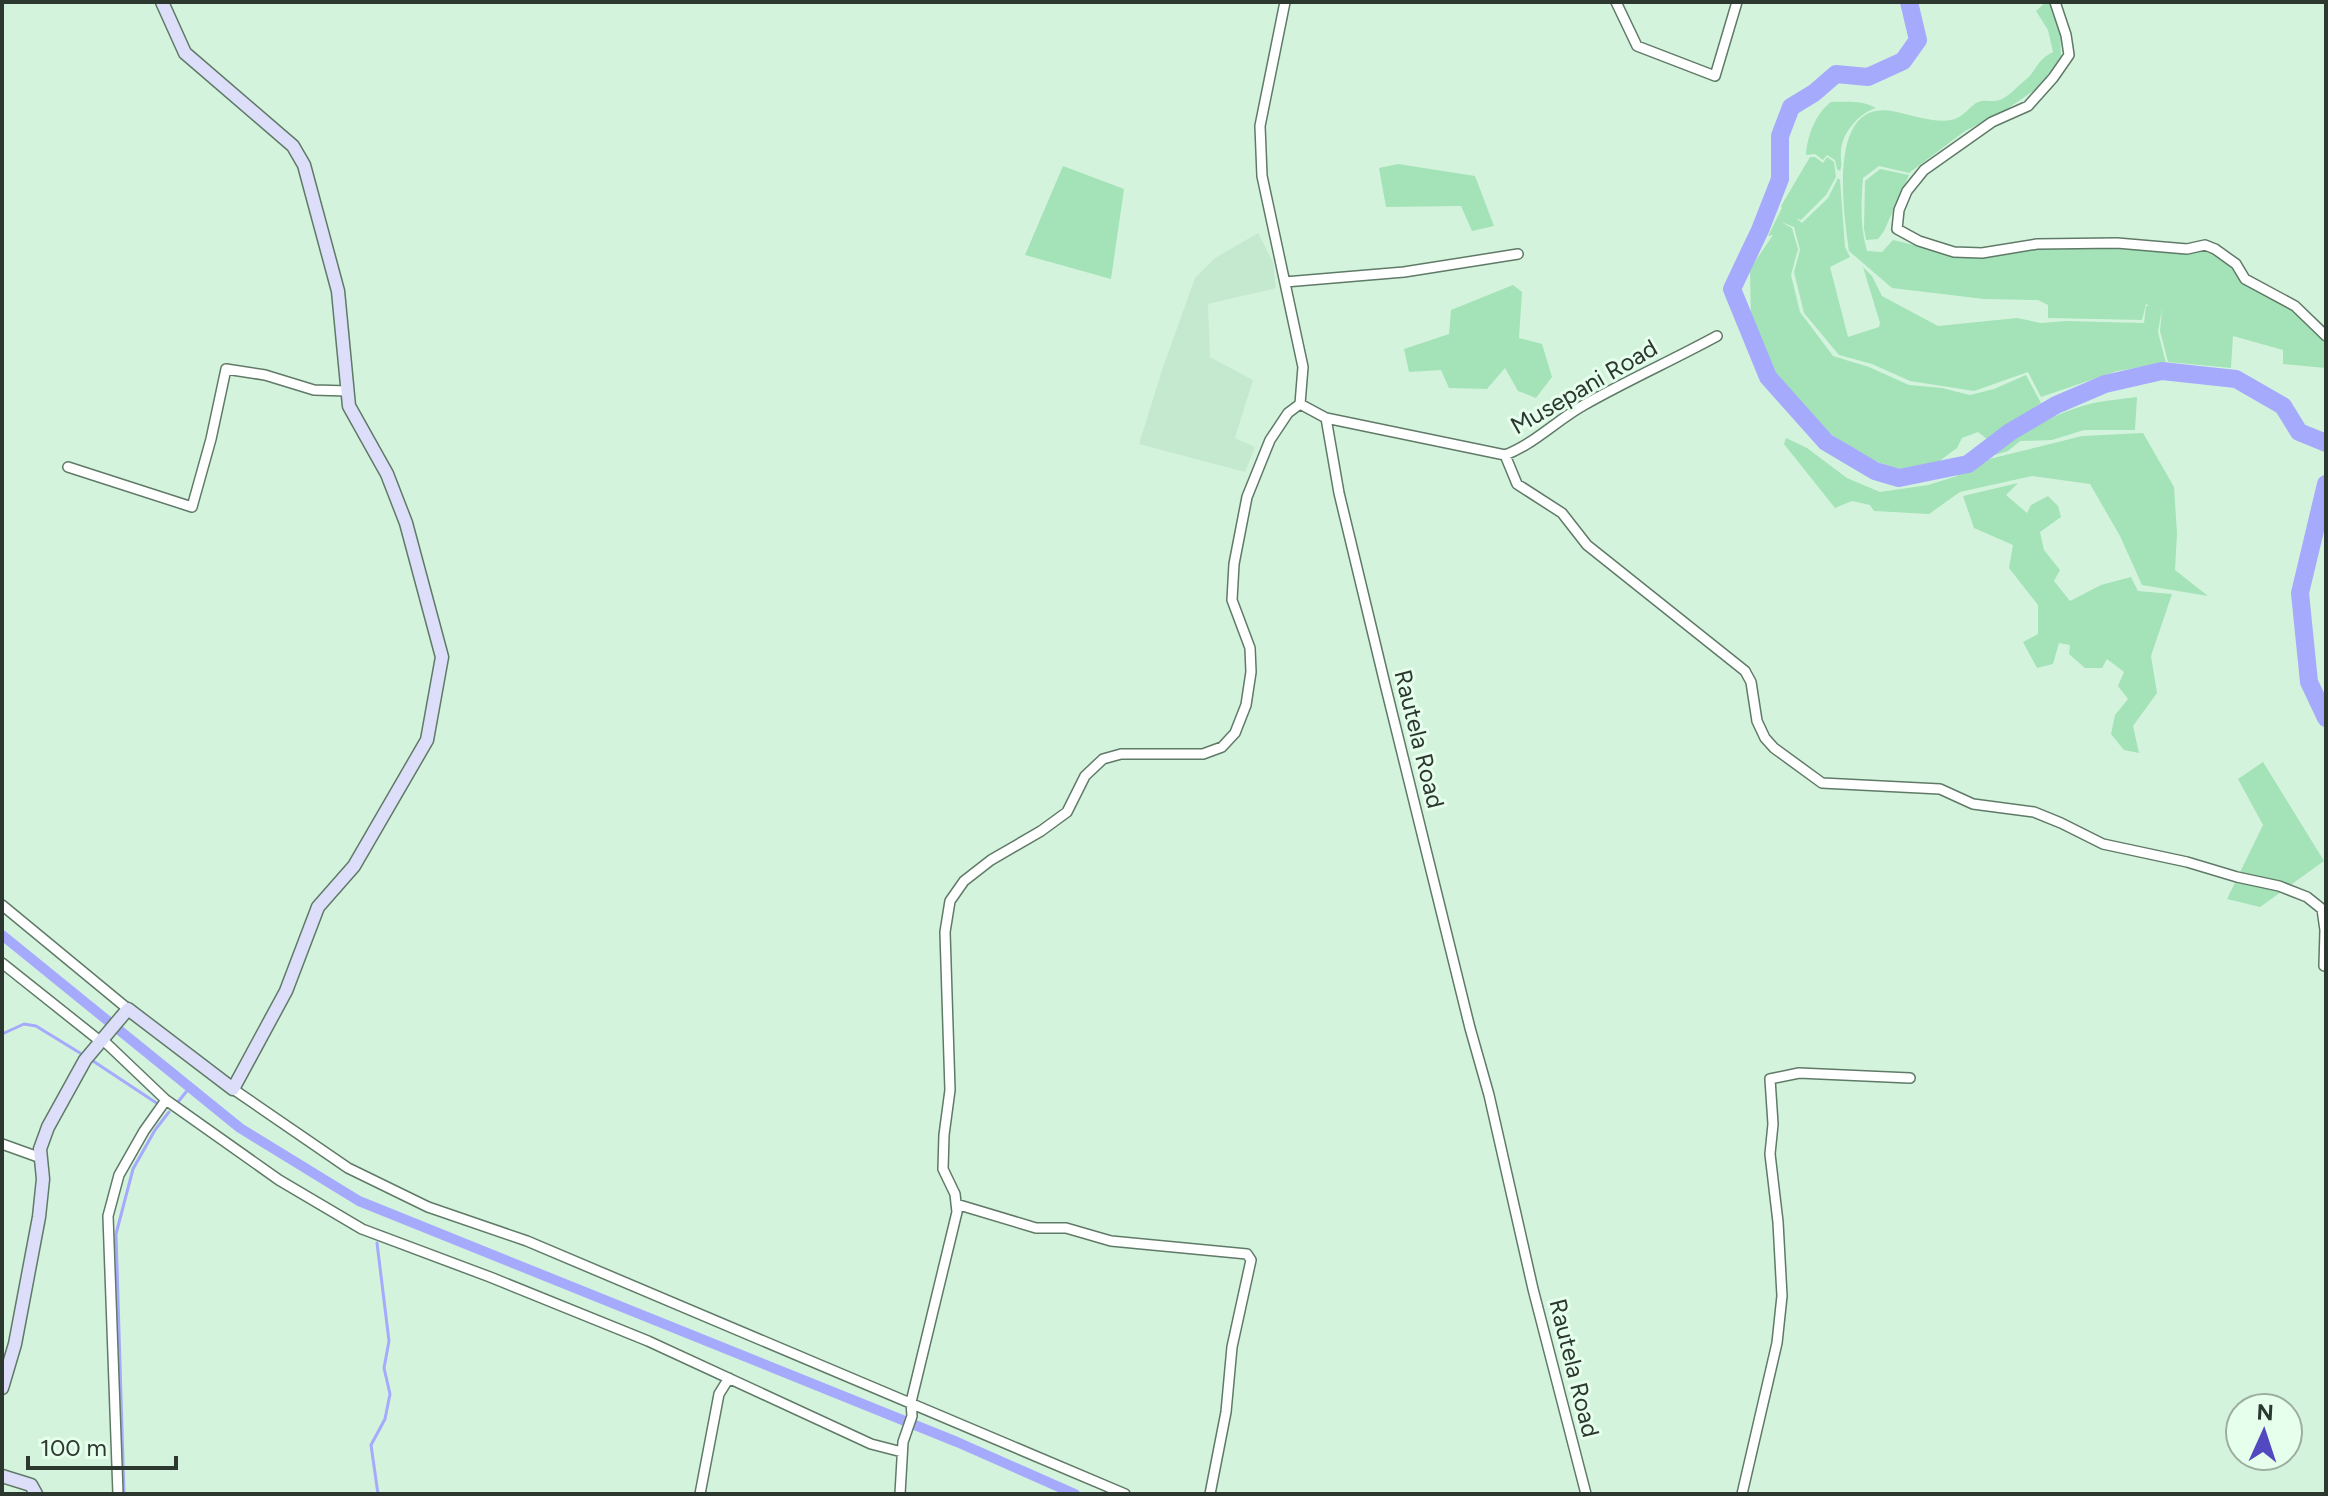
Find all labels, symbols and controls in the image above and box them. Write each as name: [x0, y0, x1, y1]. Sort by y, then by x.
street label: Musepani Road: [1505, 333, 1662, 440]
street label: Rautela Road: [1388, 667, 1451, 811]
street label: Rautela Road: [1543, 1296, 1606, 1440]
north arrow: [2224, 1392, 2304, 1472]
text: N: [2256, 1399, 2274, 1426]
scale bar: [28, 1420, 176, 1470]
text: 100 m: [40, 1433, 107, 1462]

